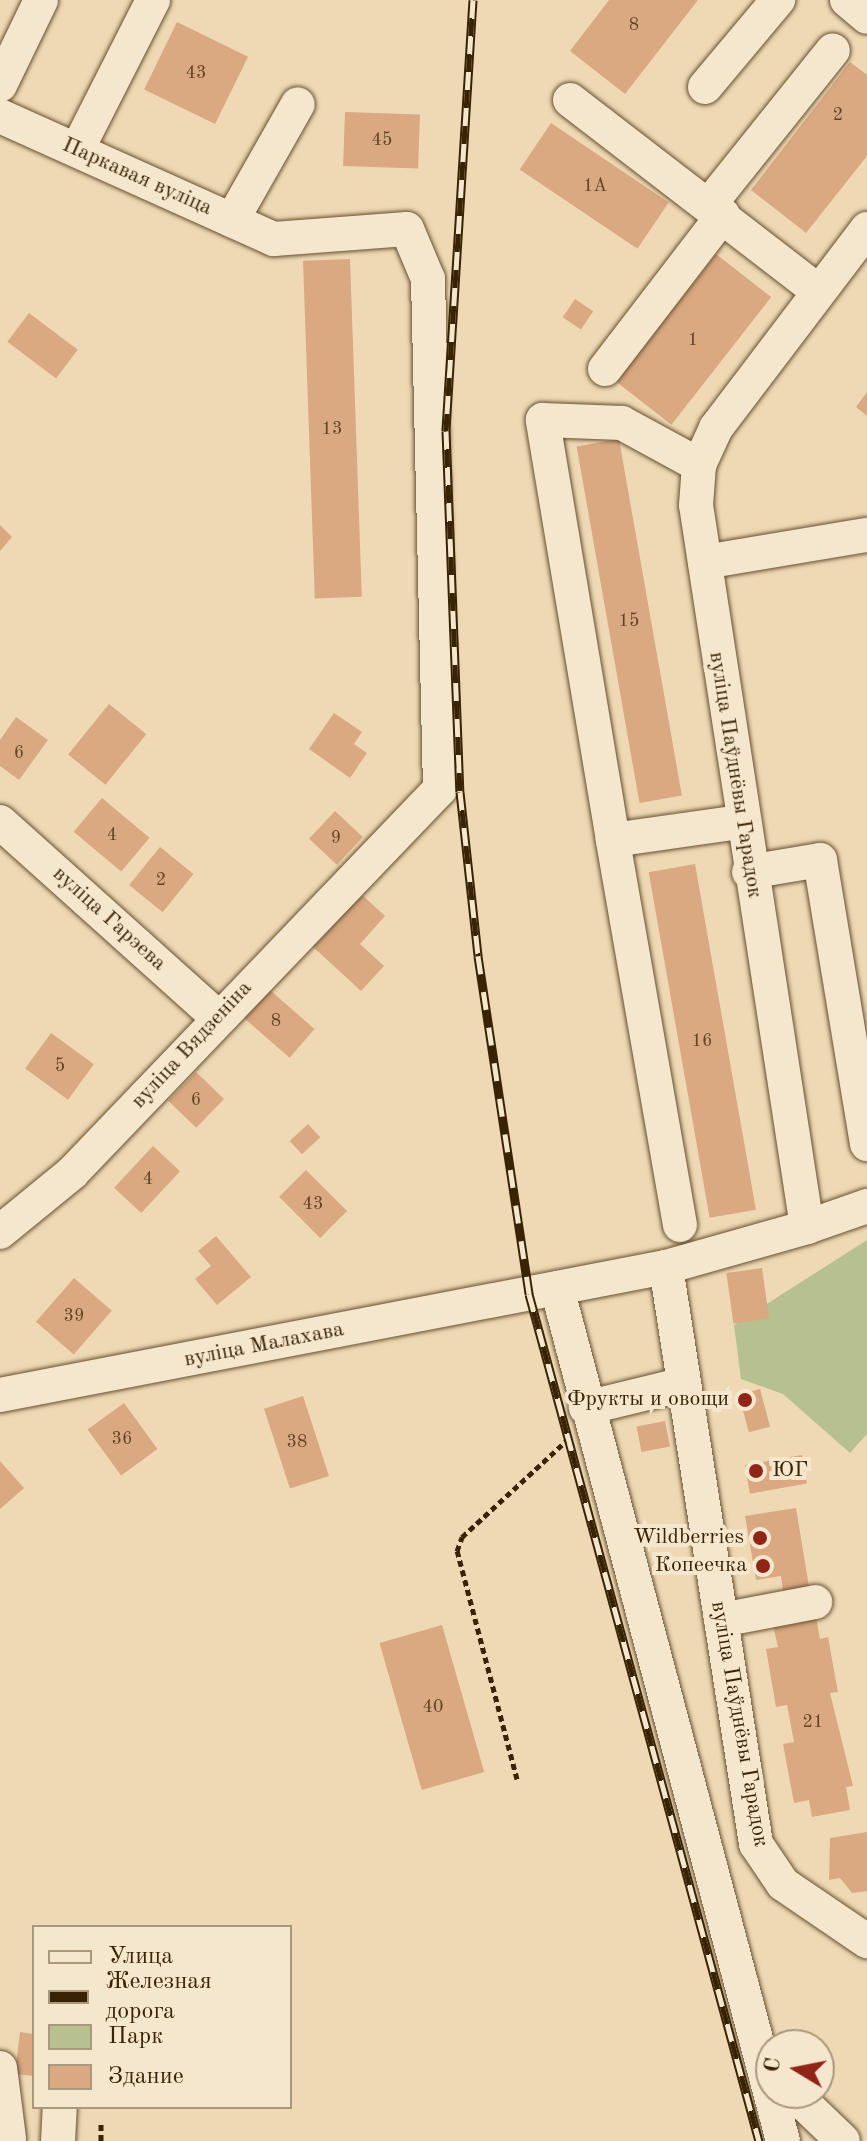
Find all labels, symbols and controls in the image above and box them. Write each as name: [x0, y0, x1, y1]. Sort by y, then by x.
house number: 8: [629, 14, 639, 36]
house number: 43: [186, 62, 206, 84]
house number: 2: [833, 104, 843, 126]
house number: 45: [372, 129, 392, 151]
street label: Паркавая вуліца: [58, 132, 216, 222]
house number: 1А: [583, 175, 607, 197]
house number: 1: [688, 329, 698, 351]
house number: 13: [322, 418, 342, 440]
house number: 15: [619, 610, 639, 632]
street label: вуліца Паўднёвы Гарадок: [702, 650, 768, 900]
house number: 6: [14, 742, 24, 764]
house number: 4: [107, 824, 117, 846]
house number: 9: [331, 827, 341, 849]
street label: вуліца Гарэева: [47, 861, 171, 977]
house number: 2: [156, 869, 166, 891]
street label: вуліца Вядзеніна: [126, 976, 258, 1114]
house number: 8: [271, 1010, 281, 1032]
house number: 16: [692, 1030, 712, 1052]
house number: 5: [55, 1055, 65, 1077]
house number: 6: [191, 1089, 201, 1111]
house number: 4: [143, 1168, 153, 1190]
house number: 43: [303, 1193, 323, 1215]
house number: 39: [64, 1305, 84, 1327]
street label: вуліца Малахава: [182, 1317, 346, 1373]
place label: Фрукты и овощи: [567, 1387, 729, 1413]
marker: Фрукты и овощи: [736, 1391, 754, 1409]
house number: 36: [112, 1428, 132, 1450]
house number: 38: [287, 1431, 307, 1453]
place label: ЮГ: [772, 1458, 808, 1484]
marker: ЮГ: [747, 1462, 765, 1480]
place label: Wildberries: [633, 1525, 744, 1551]
marker: Wildberries: [751, 1529, 769, 1547]
place label: Копеечка: [655, 1553, 747, 1579]
marker: Копеечка: [754, 1557, 772, 1575]
street label: вуліца Паўднёвы Гарадок: [704, 1599, 774, 1849]
house number: 40: [423, 1696, 443, 1718]
house number: 21: [803, 1711, 823, 1733]
legend: [32, 1925, 292, 2109]
text: Улица: [108, 1945, 173, 1969]
text: Железная дорога: [105, 1970, 212, 2024]
text: Парк: [108, 2025, 163, 2049]
north arrow: [755, 2029, 835, 2109]
text: С: [761, 2056, 785, 2074]
text: Здание: [108, 2065, 184, 2089]

